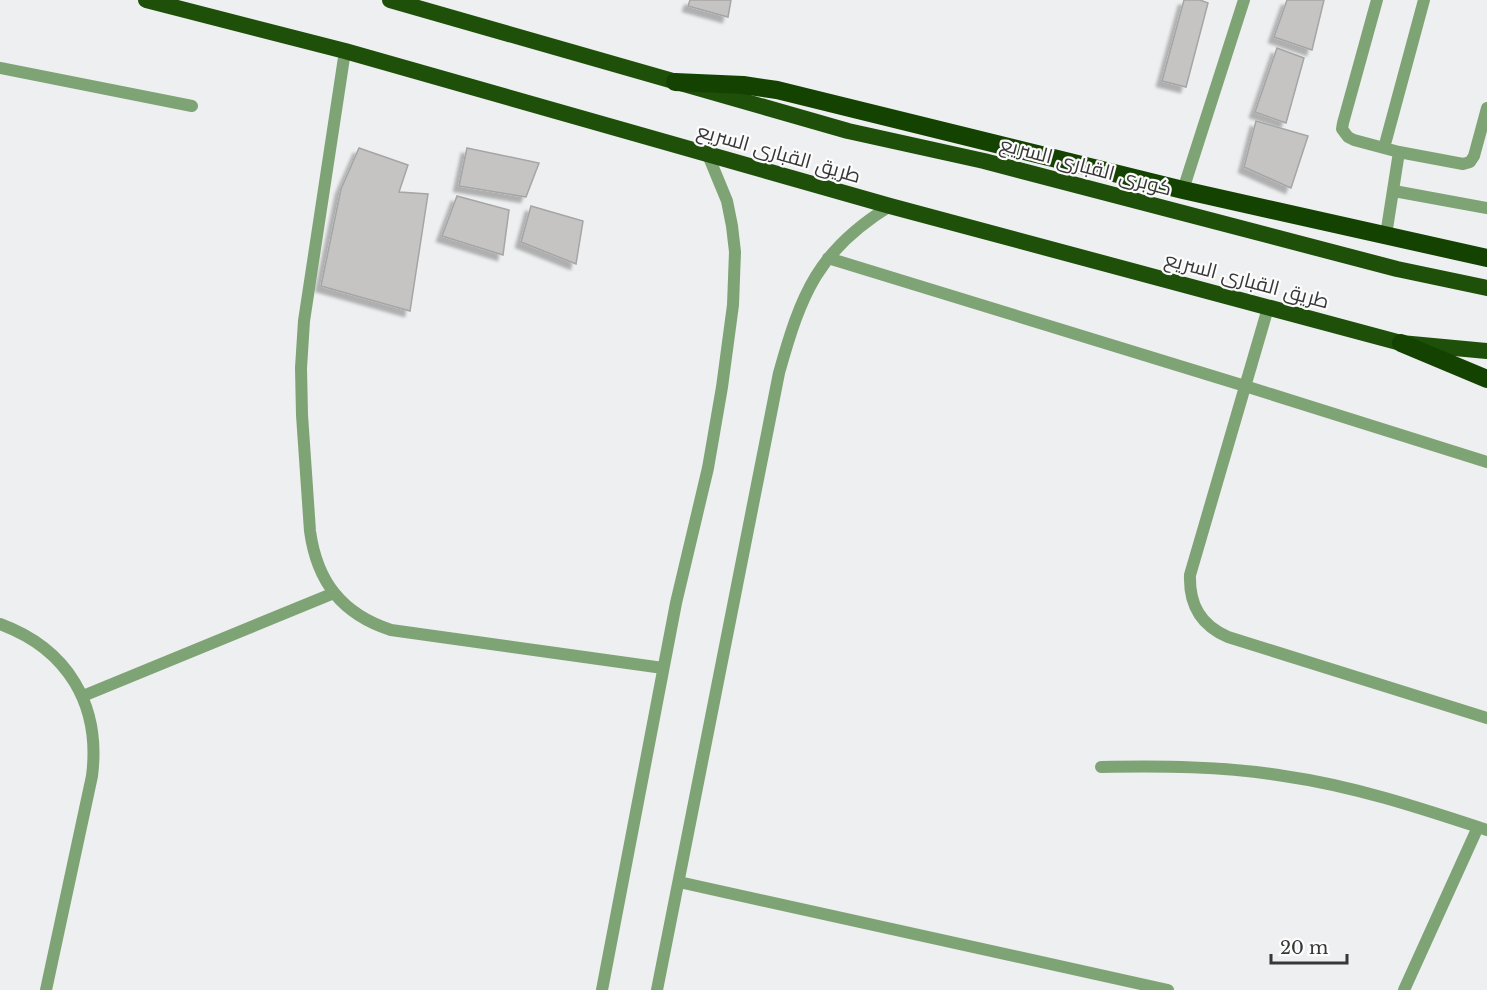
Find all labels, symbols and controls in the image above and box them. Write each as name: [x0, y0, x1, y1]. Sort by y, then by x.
street label: طريق القبارى السريع: [694, 118, 864, 190]
street label: كوبرى القبارى السريع: [997, 132, 1174, 202]
street label: طريق القبارى السريع: [1162, 247, 1332, 315]
scale bar: [1271, 927, 1348, 965]
text: 20 m: [1280, 937, 1328, 959]

